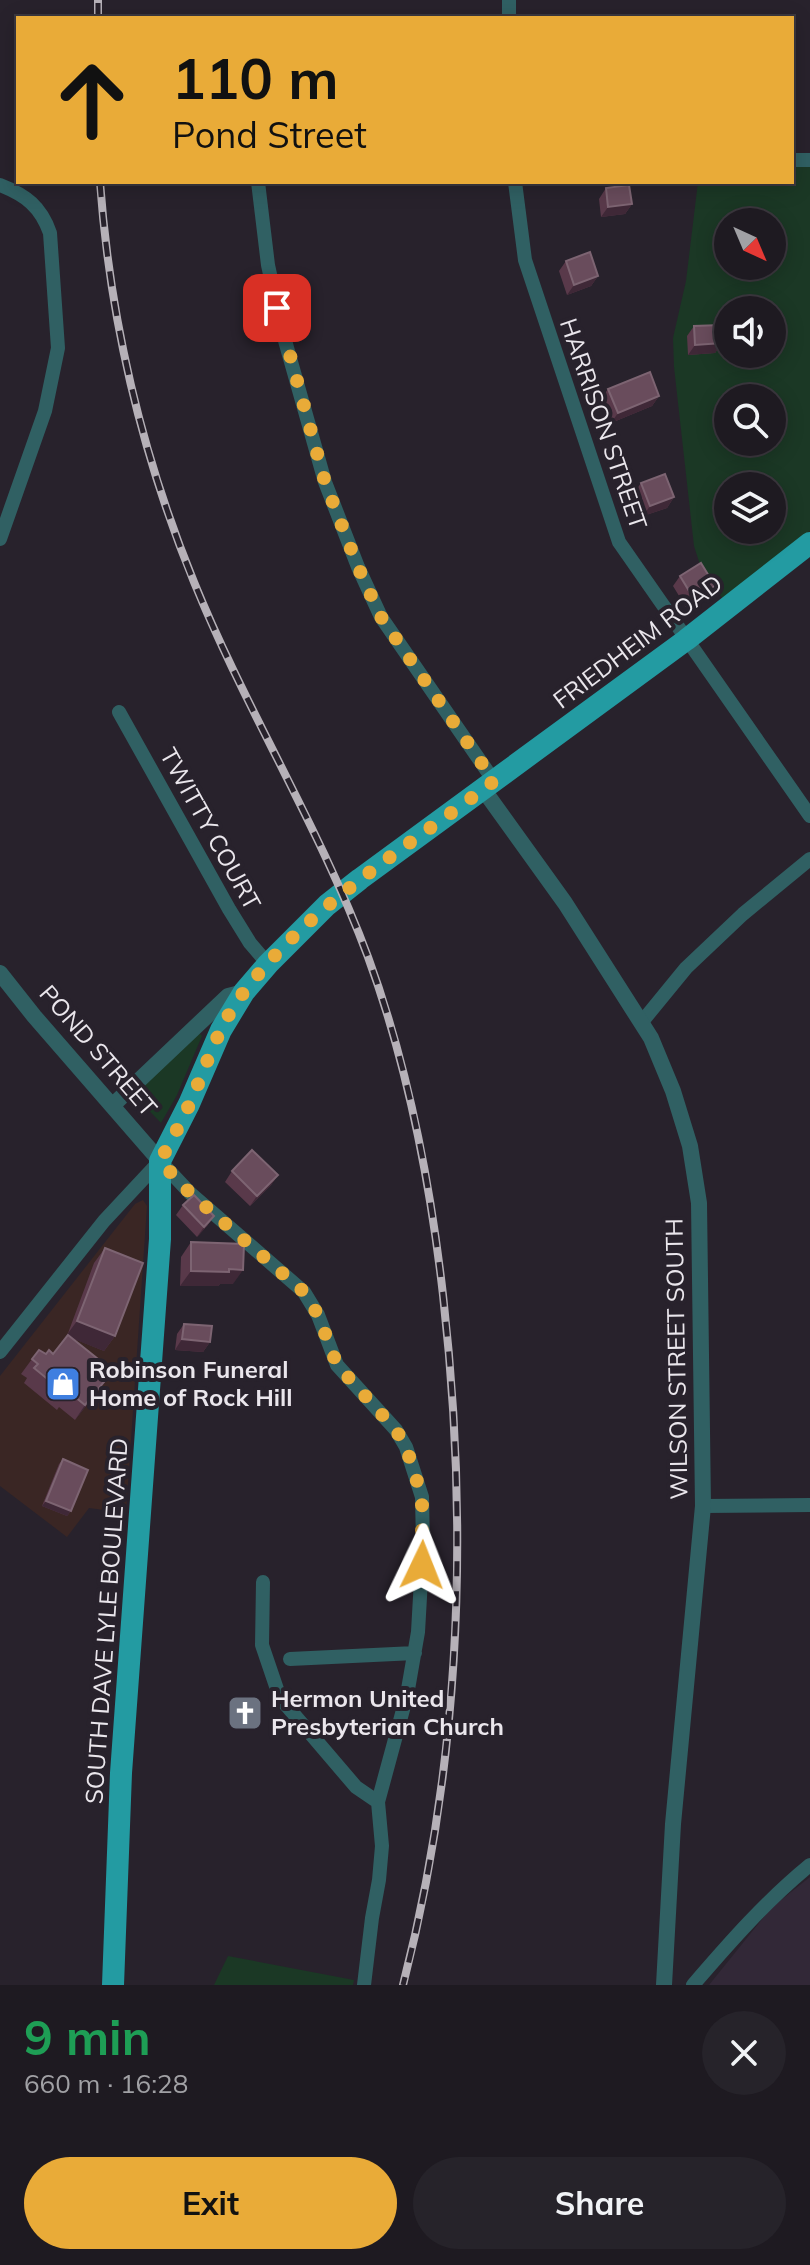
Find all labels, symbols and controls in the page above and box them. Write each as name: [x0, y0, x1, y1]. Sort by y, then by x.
text: 110 m: [172, 43, 339, 113]
icon: ahead: [40, 48, 144, 152]
text: Pond Street: [172, 112, 367, 157]
north arrow: [714, 208, 786, 280]
map controls: [714, 208, 786, 544]
pin: [243, 274, 311, 342]
icon: arrive: [255, 286, 299, 330]
button: sound: [714, 296, 786, 368]
street label: HARRISON STREET: [554, 314, 654, 534]
button: search: [714, 384, 786, 456]
button: layers: [714, 472, 786, 544]
street label: FRIEDHEIM ROAD: [547, 568, 728, 715]
street label: TWITTY COURT: [154, 742, 268, 915]
street label: POND STREET: [34, 979, 164, 1123]
street label: WILSON STREET SOUTH: [659, 1218, 693, 1500]
place label: Robinson Funeral Home of Rock Hill: [89, 1354, 293, 1412]
shop icon: Robinson Funeral Home of Rock Hill: [44, 1365, 82, 1403]
street label: SOUTH DAVE LYLE BOULEVARD: [78, 1437, 134, 1805]
position arrow: [380, 1523, 464, 1607]
place label: Hermon United Presbyterian Church: [271, 1683, 504, 1741]
church icon: Hermon United Presbyterian Church: [226, 1694, 264, 1732]
text: 9 min: [24, 2007, 151, 2067]
button: close: [702, 2011, 786, 2095]
text: 660 m · 16:28: [24, 2067, 188, 2100]
button: Exit: [24, 2157, 397, 2249]
button: Share: [413, 2157, 786, 2249]

